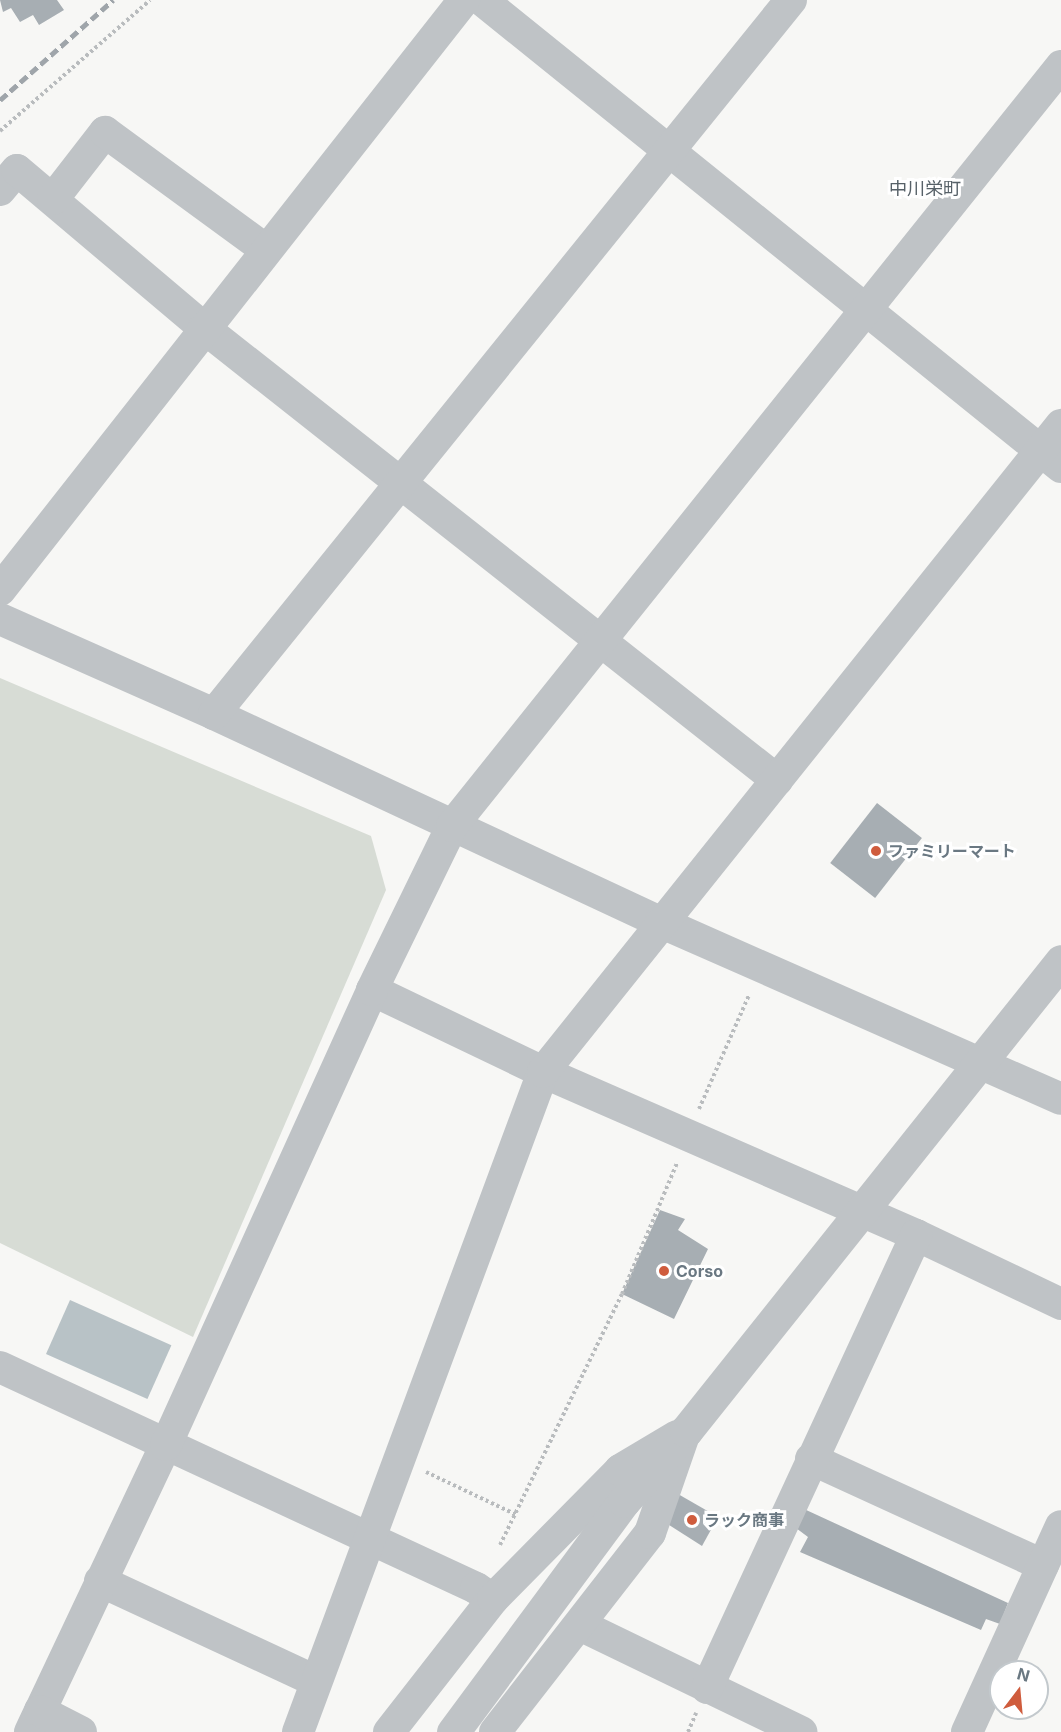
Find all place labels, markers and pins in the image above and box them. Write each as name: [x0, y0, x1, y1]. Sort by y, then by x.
place label: ファミリーマート: [888, 841, 1016, 861]
marker: ファミリーマート: [869, 844, 883, 858]
place label: Corso: [676, 1261, 723, 1281]
marker: Corso: [657, 1264, 671, 1278]
place label: ラック商事: [704, 1510, 784, 1530]
marker: ラック商事: [685, 1513, 699, 1527]

